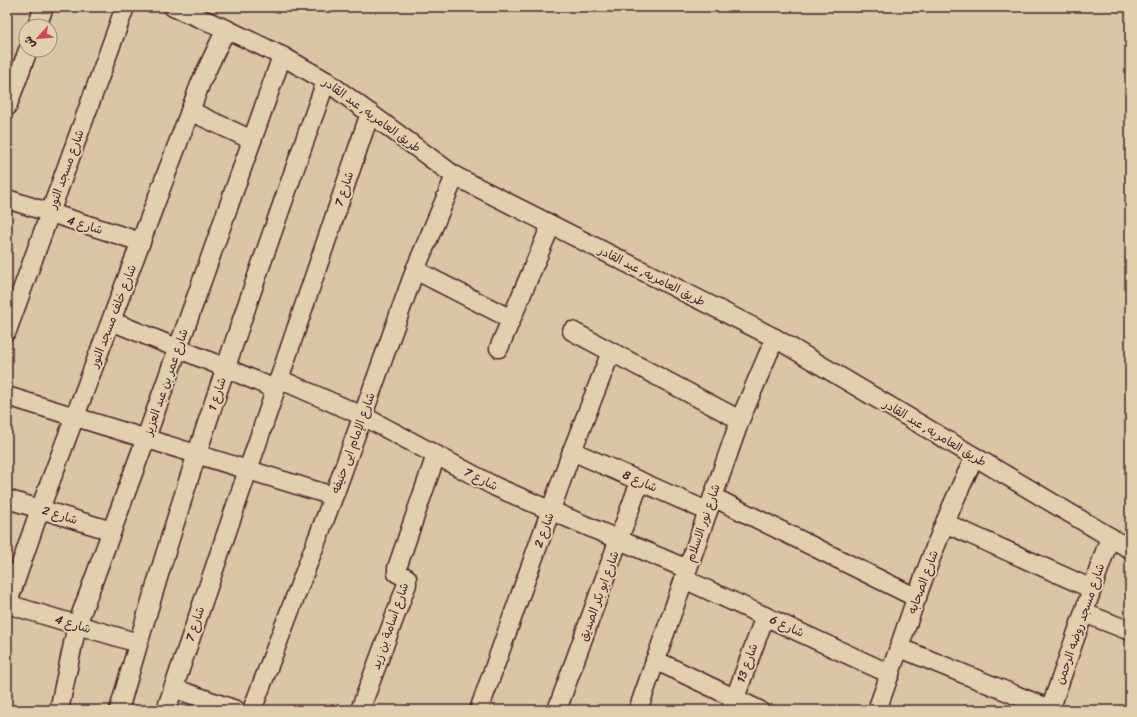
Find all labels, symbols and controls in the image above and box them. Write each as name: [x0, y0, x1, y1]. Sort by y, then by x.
north arrow: [18, 18, 58, 58]
text: ش: [18, 33, 41, 52]
street label: طريق العامريه, عبد القادر: [317, 71, 426, 158]
street label: شارع مسجد النور: [41, 126, 90, 213]
street label: شارع 7: [328, 168, 360, 210]
street label: شارع 4: [64, 209, 106, 241]
street label: طريق العامريه, عبد القادر: [594, 239, 709, 313]
street label: شارع خلف مسجد النور: [83, 261, 143, 372]
street label: شارع عمر بن عبد العزيز: [137, 326, 195, 439]
street label: شارع 1: [201, 374, 233, 414]
street label: شارع الإمام ابى حنيفه: [324, 389, 382, 497]
street label: طريق العامريه, عبد القادر: [878, 393, 991, 473]
street label: شارع 7: [460, 461, 502, 497]
street label: شارع 8: [619, 464, 661, 498]
street label: شارع نور الاسلام: [679, 481, 727, 565]
street label: شارع 2: [40, 499, 80, 531]
street label: شارع 2: [528, 509, 560, 551]
street label: شارع الصحابه: [901, 547, 945, 617]
street label: شارع ابو بكر الصديق: [572, 548, 626, 644]
street label: شارع مسجد روضه الرحمن: [1049, 560, 1111, 688]
street label: شارع أسامة بن زيد: [365, 580, 415, 672]
street label: شارع 7: [179, 603, 211, 645]
street label: شارع 4: [52, 608, 94, 640]
street label: شارع 6: [766, 608, 808, 644]
street label: شارع 13: [730, 640, 764, 686]

